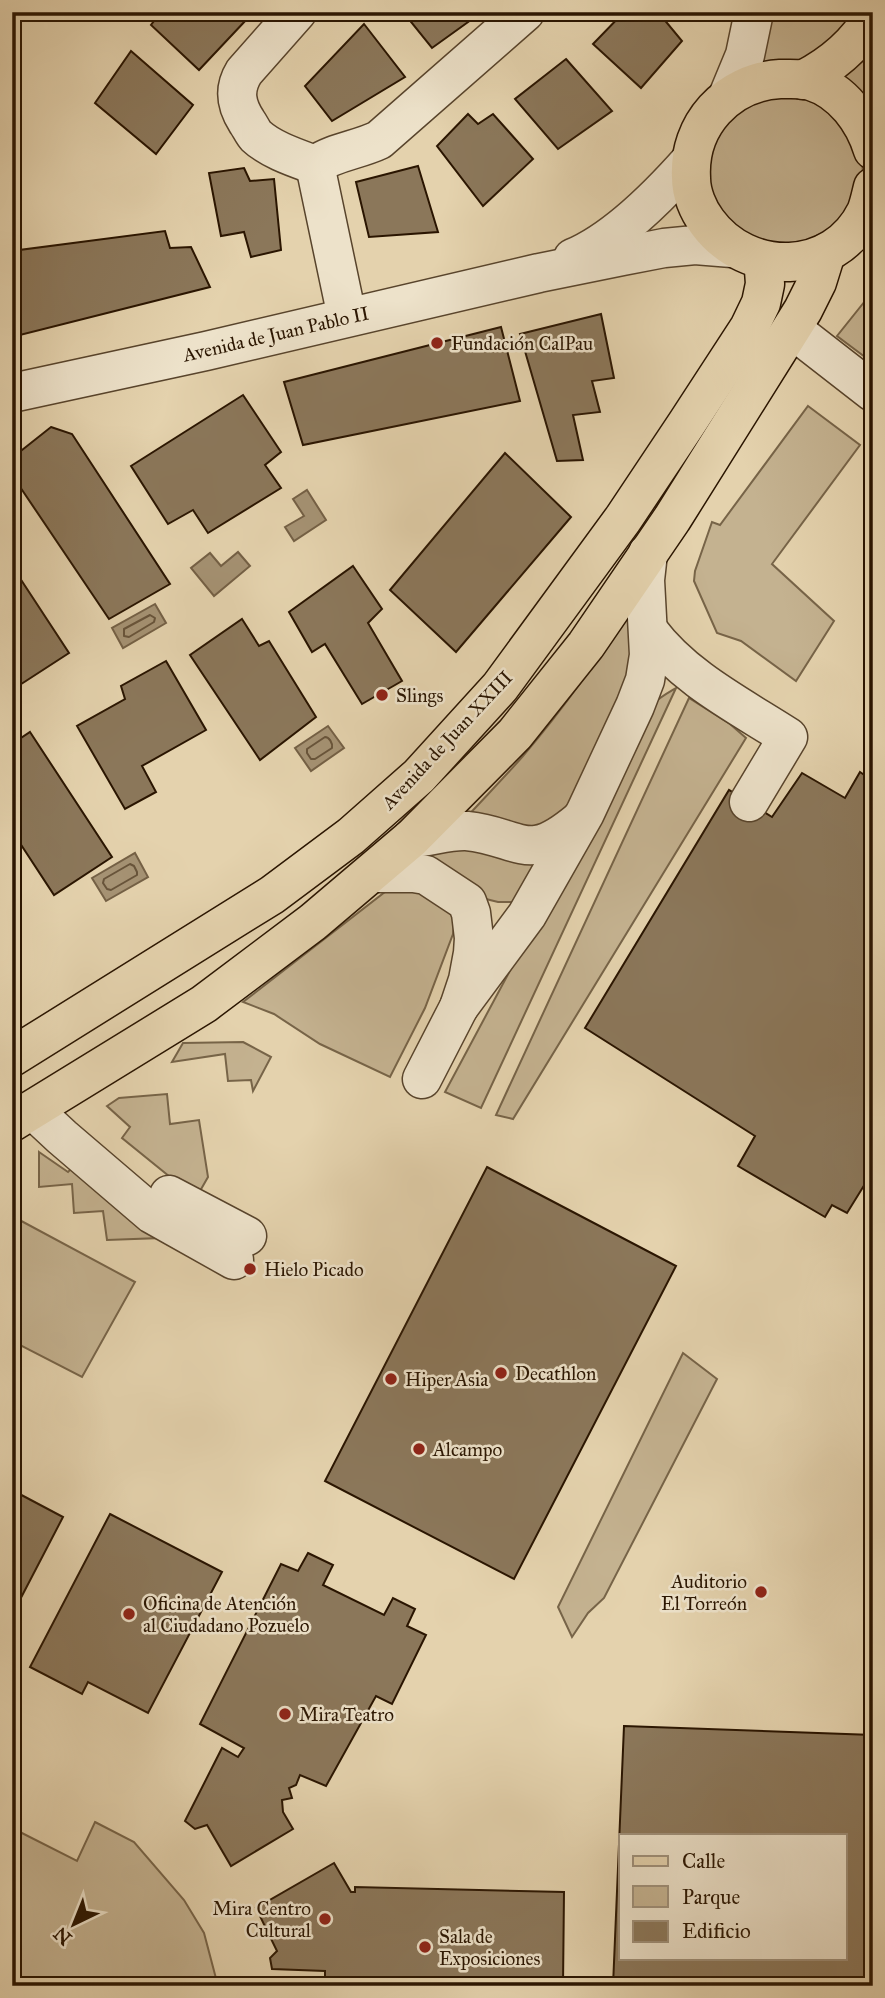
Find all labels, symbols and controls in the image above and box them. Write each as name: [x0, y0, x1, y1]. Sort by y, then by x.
street label: Avenida de Juan Pablo II: [180, 301, 371, 368]
place label: Fundación CalPau: [451, 332, 593, 355]
marker: Fundación CalPau: [429, 335, 445, 351]
street label: Avenida de Juan XXIII: [376, 666, 518, 816]
place label: Slings: [396, 684, 443, 708]
marker: Slings: [374, 687, 390, 703]
place label: Hielo Picado: [264, 1258, 364, 1281]
marker: Hielo Picado: [242, 1261, 258, 1277]
place label: Decathlon: [515, 1362, 596, 1385]
marker: Decathlon: [493, 1365, 509, 1381]
place label: Hiper Asia: [405, 1368, 489, 1391]
marker: Hiper Asia: [383, 1371, 399, 1387]
place label: Alcampo: [432, 1438, 502, 1461]
marker: Alcampo: [411, 1441, 427, 1457]
place label: Auditorio El Torreón: [661, 1570, 747, 1615]
marker: Auditorio El Torreón: [753, 1584, 769, 1600]
place label: Oficina de Atención al Ciudadano Pozuelo: [143, 1592, 310, 1637]
marker: Oficina de Atención al Ciudadano Pozuelo: [121, 1606, 137, 1622]
place label: Mira Teatro: [299, 1703, 394, 1726]
marker: Mira Teatro: [277, 1706, 293, 1722]
legend: [619, 1834, 846, 1960]
text: Calle: [682, 1848, 725, 1874]
text: Parque: [682, 1884, 741, 1910]
north arrow: [38, 1890, 108, 1960]
place label: Mira Centro Cultural: [212, 1897, 312, 1942]
marker: Mira Centro Cultural: [317, 1911, 333, 1927]
text: Edificio: [682, 1918, 751, 1944]
text: N: [49, 1922, 76, 1950]
place label: Sala de Exposiciones: [439, 1925, 540, 1970]
marker: Sala de Exposiciones: [417, 1939, 433, 1955]

